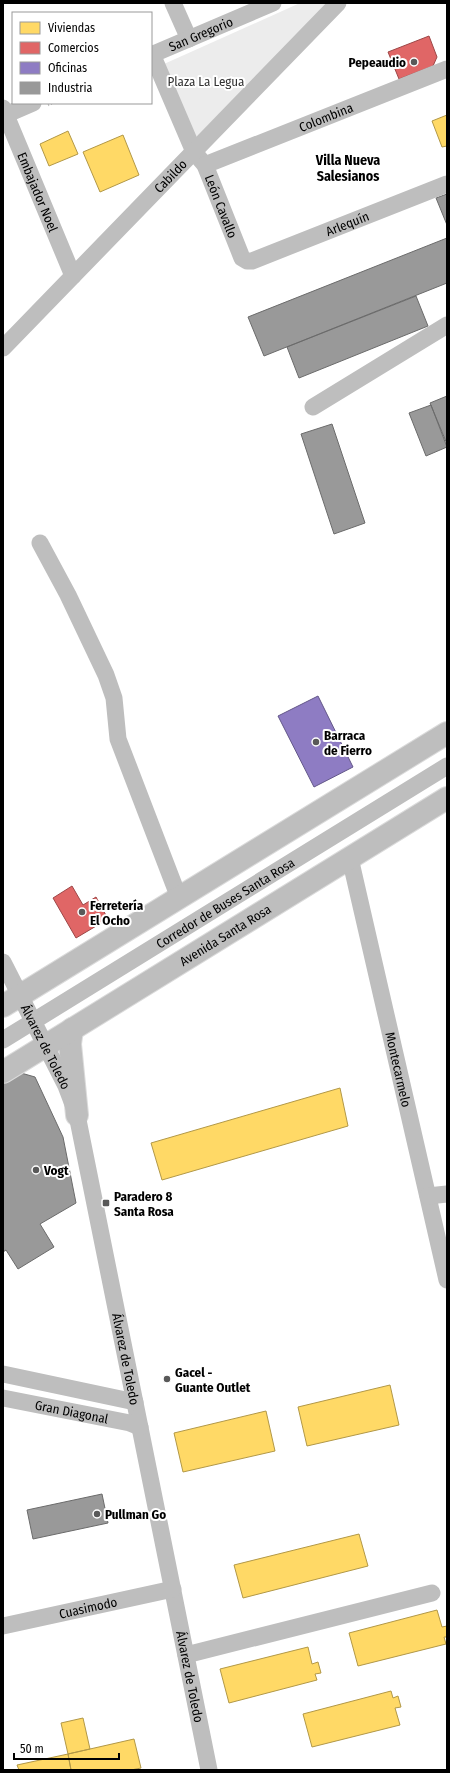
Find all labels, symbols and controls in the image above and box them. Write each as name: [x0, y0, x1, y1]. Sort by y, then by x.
legend: [12, 12, 152, 104]
street label: San Gregorio: [167, 14, 235, 55]
text: Viviendas: [48, 21, 95, 35]
text: Comercios: [48, 41, 99, 55]
place label: Pepeaudio: [349, 55, 406, 70]
marker: Pepeaudio: [409, 57, 419, 67]
text: Oficinas: [48, 61, 87, 75]
park label: Plaza La Legua: [168, 74, 244, 89]
text: Industria: [48, 81, 92, 95]
street label: Colombina: [297, 100, 355, 135]
street label: Embajador Noel: [14, 150, 61, 235]
district label: Villa Nueva Salesianos: [315, 152, 380, 185]
street label: Cabildo: [151, 156, 190, 196]
street label: León Cavallo: [202, 173, 240, 240]
street label: Arlequín: [324, 209, 371, 239]
place label: Barraca de Fierro: [324, 728, 372, 758]
marker: Barraca de Fierro: [311, 737, 321, 747]
street label: Corredor de Buses Santa Rosa: [153, 855, 297, 952]
place label: Ferretería El Ocho: [90, 898, 144, 928]
street label: Avenida Santa Rosa: [177, 902, 274, 969]
marker: Ferretería El Ocho: [77, 907, 87, 917]
street label: Álvarez de Toledo: [18, 1002, 73, 1092]
street label: Montecarmelo: [382, 1031, 414, 1109]
place label: Vogt: [43, 1163, 69, 1178]
marker: Vogt: [31, 1165, 41, 1175]
place label: Paradero 8 Santa Rosa: [114, 1189, 174, 1219]
marker: Paradero 8 Santa Rosa: [101, 1198, 111, 1208]
street label: Álvarez de Toledo: [109, 1312, 142, 1406]
place label: Gacel - Guante Outlet: [175, 1365, 251, 1395]
marker: Gacel - Guante Outlet: [162, 1374, 172, 1384]
street label: Gran Diagonal: [34, 1397, 110, 1427]
place label: Pullman Go: [105, 1507, 166, 1522]
marker: Pullman Go: [92, 1509, 102, 1519]
street label: Cuasimodo: [58, 1594, 119, 1622]
street label: Álvarez de Toledo: [173, 1630, 206, 1724]
scale bar: [14, 1735, 119, 1761]
text: 50 m: [20, 1742, 44, 1756]

